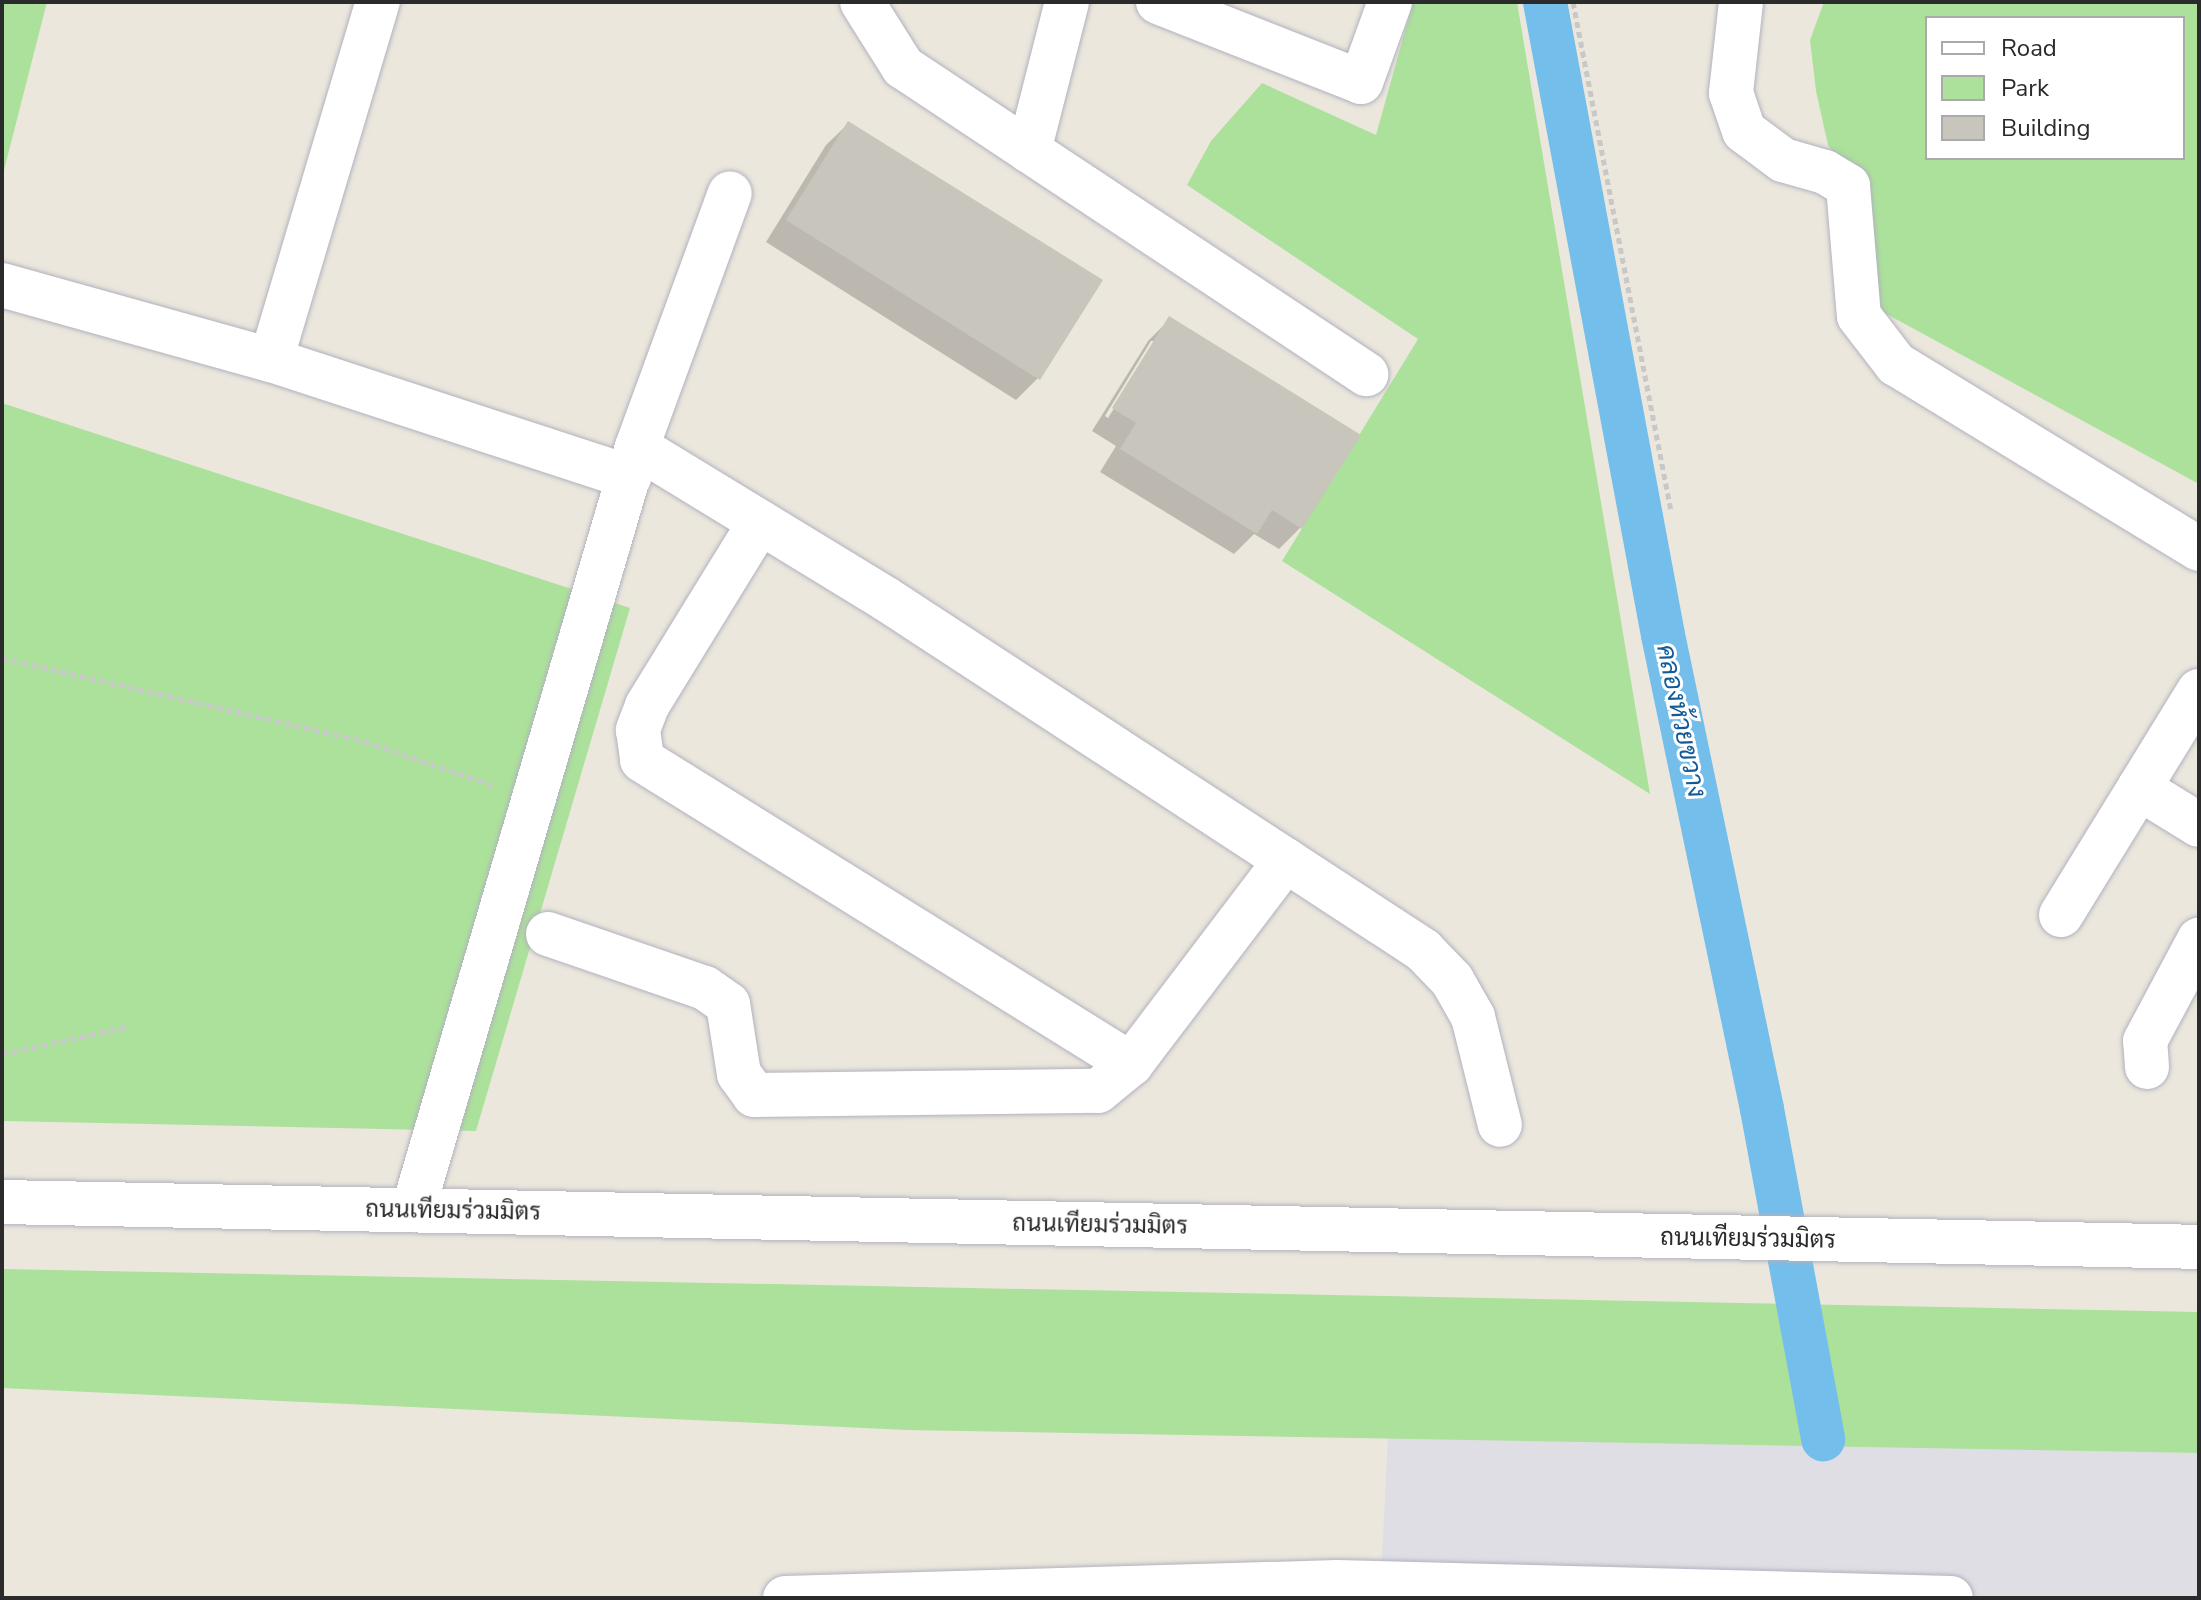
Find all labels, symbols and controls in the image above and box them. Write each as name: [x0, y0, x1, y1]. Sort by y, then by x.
legend: [1925, 16, 2185, 160]
text: Road: [2001, 32, 2057, 64]
text: Park: [2001, 72, 2049, 104]
text: Building: [2001, 112, 2091, 144]
water label: คลองห้วยขวาง: [1650, 642, 1712, 800]
street label: ถนนเทียมร่วมมิตร: [365, 1195, 541, 1227]
street label: ถนนเทียมร่วมมิตร: [1012, 1209, 1188, 1241]
street label: ถนนเทียมร่วมมิตร: [1660, 1223, 1836, 1255]

